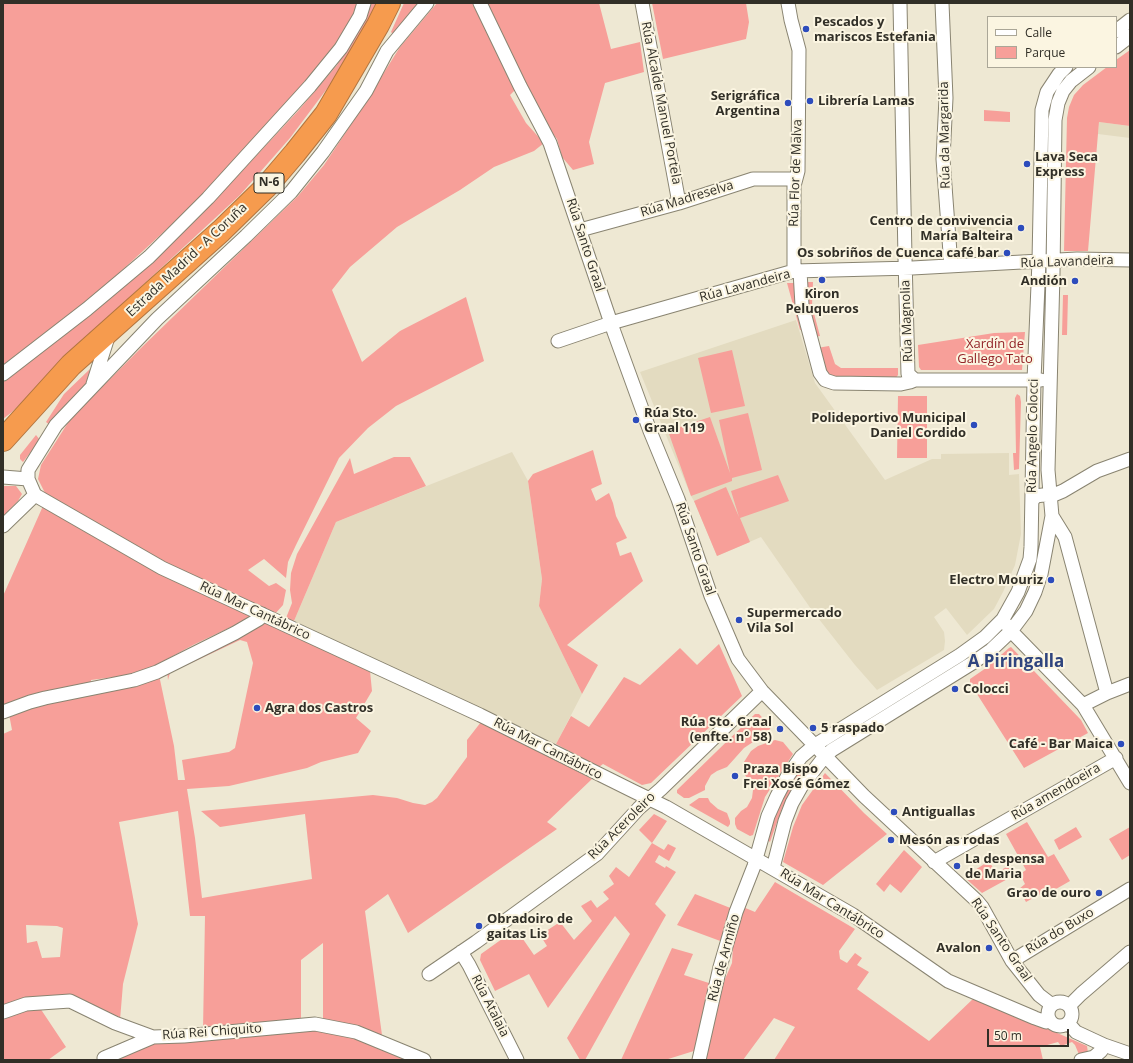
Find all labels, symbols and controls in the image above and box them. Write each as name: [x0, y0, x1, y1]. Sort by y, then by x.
place label: Pescados y mariscos Estefania: [814, 14, 936, 45]
legend: [987, 16, 1117, 68]
street label: Rúa Alcalde Manuel Portela: [638, 20, 684, 186]
marker: Pescados y mariscos Estefania: [801, 24, 811, 34]
text: Calle: [1025, 24, 1052, 41]
text: Parque: [1025, 44, 1065, 61]
street label: Rúa da Margarida: [936, 81, 954, 189]
place label: Serigráfica Argentina: [711, 88, 780, 119]
place label: Librería Lamas: [818, 93, 914, 109]
marker: Librería Lamas: [805, 96, 815, 106]
marker: Serigráfica Argentina: [783, 98, 793, 108]
street label: Rúa Flor de Malva: [786, 119, 806, 227]
place label: Lava Seca Express: [1035, 149, 1098, 180]
marker: Lava Seca Express: [1022, 159, 1032, 169]
road number: N-6: [254, 173, 284, 193]
street label: Rúa Madreselva: [639, 177, 735, 221]
street label: Rúa Santo Graal: [563, 196, 607, 294]
street label: Estrada Madrid - A Coruña: [123, 200, 251, 320]
place label: Centro de convivencia María Balteira: [869, 213, 1013, 244]
marker: Centro de convivencia María Balteira: [1016, 223, 1026, 233]
place label: Os sobriños de Cuenca café bar: [797, 245, 999, 261]
marker: Os sobriños de Cuenca café bar: [1002, 248, 1012, 258]
street label: Rúa Lavandeira: [1020, 253, 1114, 271]
street label: Rúa Lavandeira: [698, 266, 792, 306]
place label: Andión: [1021, 273, 1067, 289]
marker: Kiron Peluqueros: [817, 275, 827, 285]
marker: Andión: [1070, 276, 1080, 286]
street label: Rúa Magnolia: [898, 280, 916, 362]
place label: Kiron Peluqueros: [785, 286, 859, 317]
park label: Xardín de Gallego Tato: [957, 336, 1033, 367]
street label: Rúa Angelo Colocci: [1024, 379, 1042, 493]
place label: Rúa Sto. Graal 119: [644, 405, 705, 436]
place label: Polideportivo Municipal Daniel Cordido: [811, 410, 966, 441]
marker: Rúa Sto. Graal 119: [631, 415, 641, 425]
marker: Polideportivo Municipal Daniel Cordido: [969, 420, 979, 430]
street label: Rúa Santo Graal: [672, 500, 718, 598]
place label: Electro Mouriz: [949, 572, 1043, 588]
marker: Electro Mouriz: [1046, 575, 1056, 585]
street label: Rúa Mar Cantábrico: [197, 579, 313, 643]
place label: Supermercado Vila Sol: [747, 605, 842, 636]
marker: Supermercado Vila Sol: [734, 615, 744, 625]
district label: A Piringalla: [968, 652, 1064, 672]
place label: Colocci: [963, 681, 1009, 697]
marker: Colocci: [950, 684, 960, 694]
place label: Agra dos Castros: [265, 700, 373, 716]
marker: Agra dos Castros: [252, 703, 262, 713]
place label: Rúa Sto. Graal (enfte. nº 58): [681, 714, 772, 745]
street label: Rúa Mar Cantábrico: [491, 715, 605, 783]
place label: 5 raspado: [821, 720, 884, 736]
marker: 5 raspado: [808, 723, 818, 733]
marker: Rúa Sto. Graal (enfte. nº 58): [775, 724, 785, 734]
place label: Café - Bar Maica: [1009, 736, 1113, 752]
marker: Café - Bar Maica: [1116, 739, 1126, 749]
street label: Rúa amendoeira: [1009, 760, 1103, 824]
place label: Praza Bispo Frei Xosé Gómez: [743, 761, 850, 792]
marker: Praza Bispo Frei Xosé Gómez: [730, 771, 740, 781]
street label: Rúa Aceroleiro: [585, 789, 659, 863]
place label: Antiguallas: [902, 804, 975, 820]
marker: Antiguallas: [889, 807, 899, 817]
place label: Mesón as rodas: [899, 832, 1000, 848]
marker: Mesón as rodas: [886, 835, 896, 845]
place label: La despensa de Maria: [965, 851, 1045, 882]
marker: La despensa de Maria: [952, 861, 962, 871]
street label: Rúa Mar Cantábrico: [777, 866, 887, 942]
place label: Grao de ouro: [1007, 885, 1091, 901]
marker: Grao de ouro: [1094, 888, 1104, 898]
street label: Rúa Santo Graal: [967, 895, 1035, 985]
street label: Rúa do Buxo: [1023, 905, 1097, 957]
place label: Obradoiro de gaitas Lis: [487, 911, 573, 942]
street label: Rúa de Armiño: [705, 913, 743, 1003]
marker: Obradoiro de gaitas Lis: [474, 921, 484, 931]
place label: Avalon: [936, 940, 981, 956]
marker: Avalon: [984, 943, 994, 953]
street label: Rúa Atalaia: [468, 972, 512, 1040]
street label: Rúa Rei Chiquito: [162, 1021, 262, 1043]
scale bar: [989, 1021, 1071, 1047]
text: 50 m: [994, 1027, 1022, 1044]

